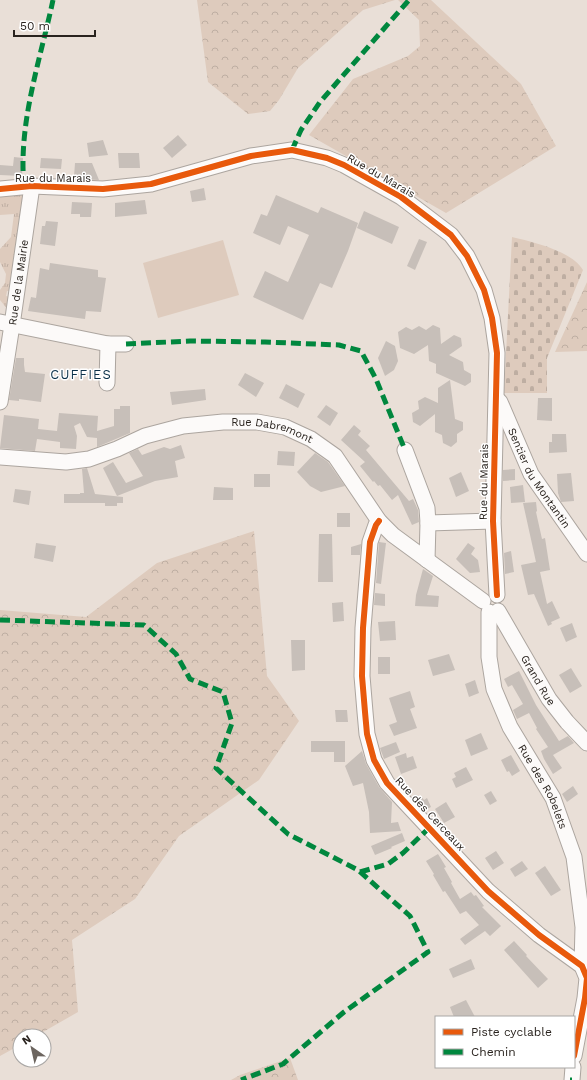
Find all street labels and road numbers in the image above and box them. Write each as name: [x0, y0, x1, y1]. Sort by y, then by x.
street label: Rue du Marais: [345, 151, 417, 201]
street label: Rue du Marais: [15, 172, 91, 185]
street label: Rue de la Mairie: [6, 239, 31, 326]
street label: Rue Dabremont: [231, 415, 316, 446]
street label: Sentier du Montantin: [505, 426, 573, 531]
street label: Rue du Marais: [477, 444, 491, 520]
street label: Grand Rue: [518, 653, 558, 708]
street label: Rue des Robelets: [516, 742, 570, 831]
street label: Rue des Cerceaux: [392, 774, 468, 854]

